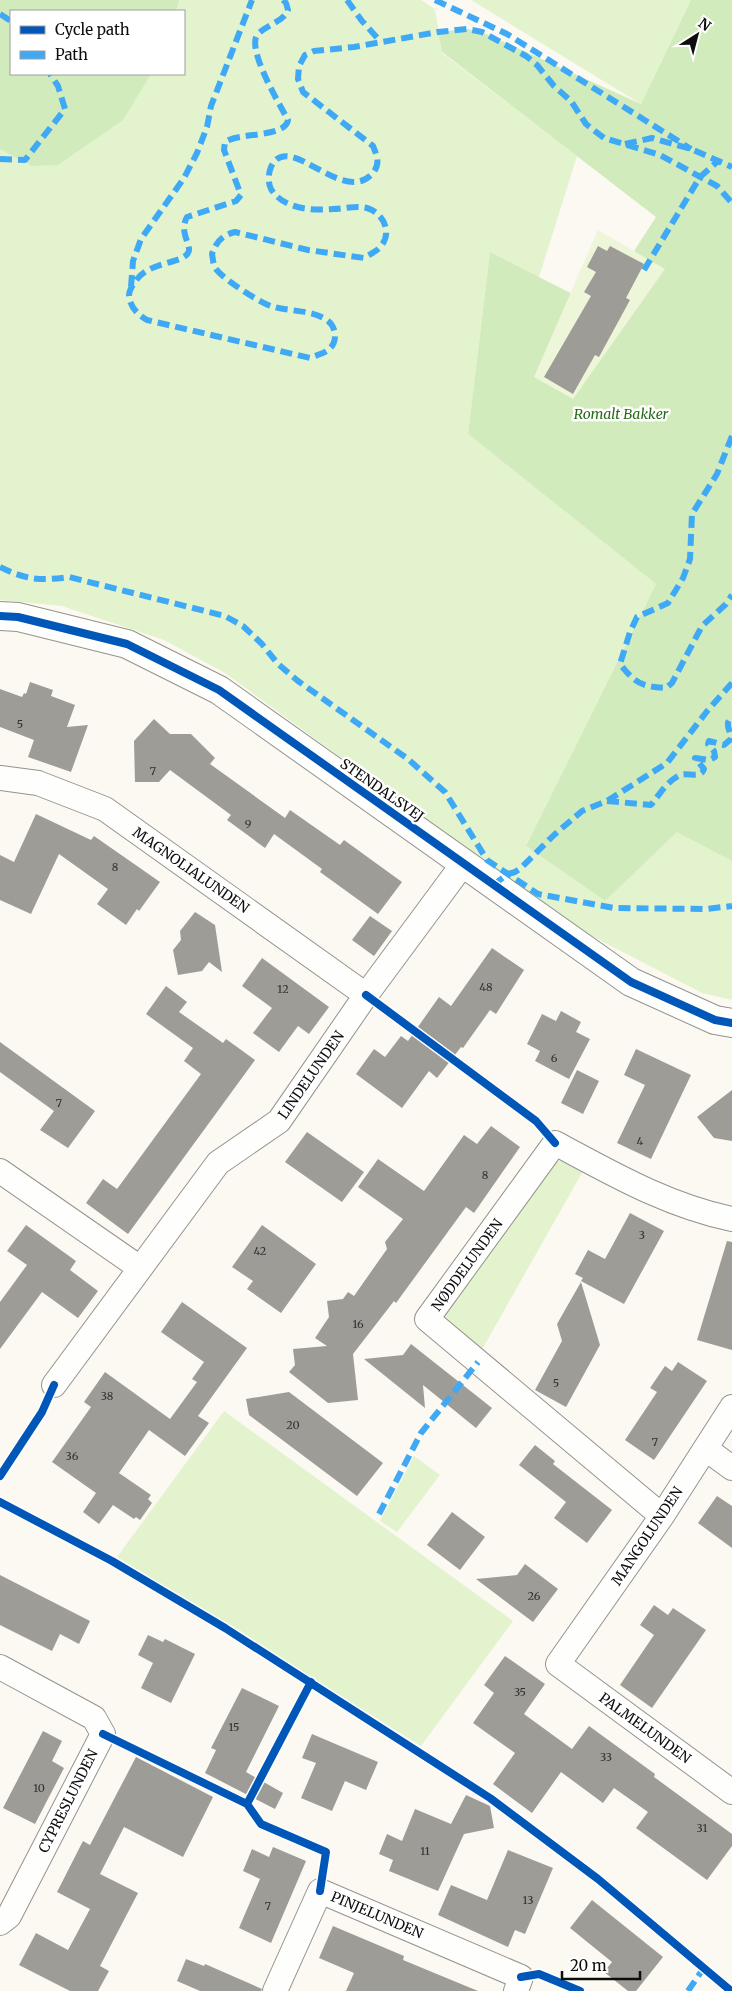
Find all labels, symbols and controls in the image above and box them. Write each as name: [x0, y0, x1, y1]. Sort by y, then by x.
legend: [10, 10, 185, 75]
north arrow: [672, 10, 722, 60]
text: N: [695, 14, 714, 35]
text: Cycle path: [55, 20, 130, 39]
text: Path: [55, 45, 88, 64]
park label: Romalt Bakker: [574, 405, 669, 423]
house number: 5: [17, 717, 23, 731]
street label: STENDALSVEJ: [337, 754, 427, 826]
house number: 7: [150, 764, 156, 778]
house number: 9: [245, 817, 252, 831]
street label: MAGNOLIALUNDEN: [129, 823, 253, 917]
house number: 8: [112, 860, 119, 874]
house number: 48: [479, 980, 493, 994]
house number: 12: [277, 982, 289, 996]
street label: LINDELUNDEN: [274, 1027, 348, 1123]
house number: 6: [551, 1051, 558, 1065]
house number: 7: [56, 1096, 62, 1110]
house number: 4: [637, 1134, 644, 1148]
house number: 8: [482, 1168, 489, 1182]
street label: NØDDELUNDEN: [427, 1215, 507, 1315]
house number: 3: [639, 1228, 645, 1242]
house number: 42: [254, 1244, 266, 1258]
house number: 16: [352, 1317, 364, 1331]
house number: 5: [553, 1376, 559, 1390]
house number: 38: [101, 1389, 114, 1403]
house number: 20: [286, 1418, 300, 1432]
house number: 7: [652, 1435, 658, 1449]
house number: 36: [66, 1449, 79, 1463]
street label: MANGOLUNDEN: [607, 1483, 687, 1589]
house number: 26: [528, 1589, 541, 1603]
house number: 35: [514, 1685, 526, 1699]
street label: PALMELUNDEN: [596, 1689, 695, 1767]
house number: 15: [228, 1720, 240, 1734]
street label: CYPRESLUNDEN: [34, 1746, 102, 1856]
house number: 33: [600, 1750, 612, 1764]
house number: 10: [33, 1781, 45, 1795]
house number: 31: [697, 1821, 707, 1835]
house number: 11: [420, 1844, 430, 1858]
street label: PINJELUNDEN: [328, 1887, 426, 1943]
house number: 13: [523, 1893, 533, 1907]
house number: 7: [265, 1899, 271, 1913]
scale bar: [562, 1948, 640, 1980]
text: 20 m: [570, 1956, 607, 1975]

